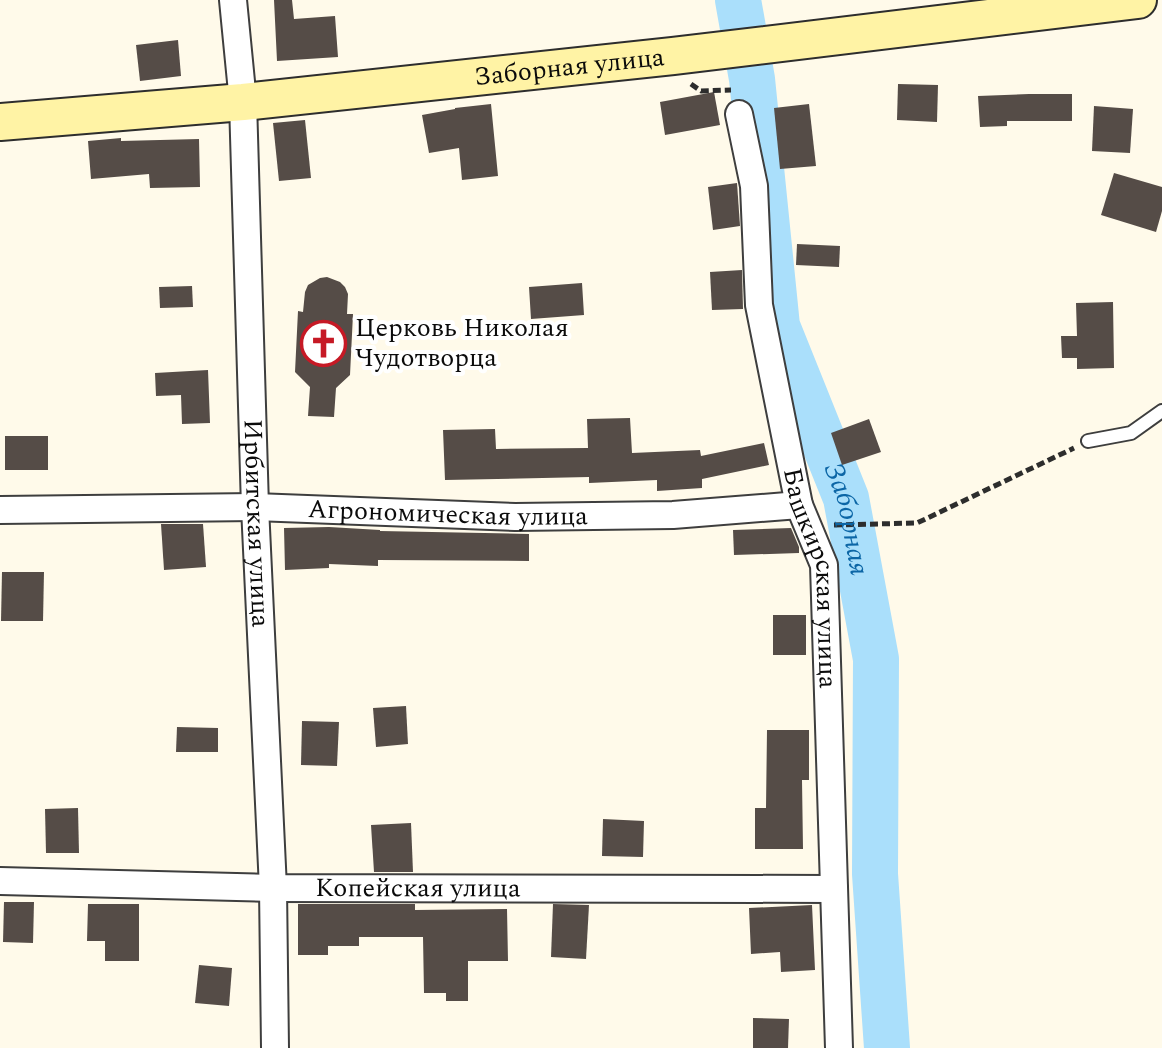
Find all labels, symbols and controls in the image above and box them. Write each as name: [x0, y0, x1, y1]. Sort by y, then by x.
street label: Заборная улица: [472, 37, 667, 97]
place label: Церковь Николая Чудотворца: [355, 308, 569, 378]
church icon: Церковь Николая Чудотворца: [300, 319, 348, 367]
street label: Ирбитская улица: [232, 419, 281, 629]
water label: Заборная: [812, 455, 881, 579]
street label: Башкирская улица: [772, 464, 848, 689]
street label: Агрономическая улица: [307, 489, 588, 537]
street label: Копейская улица: [315, 868, 521, 908]

